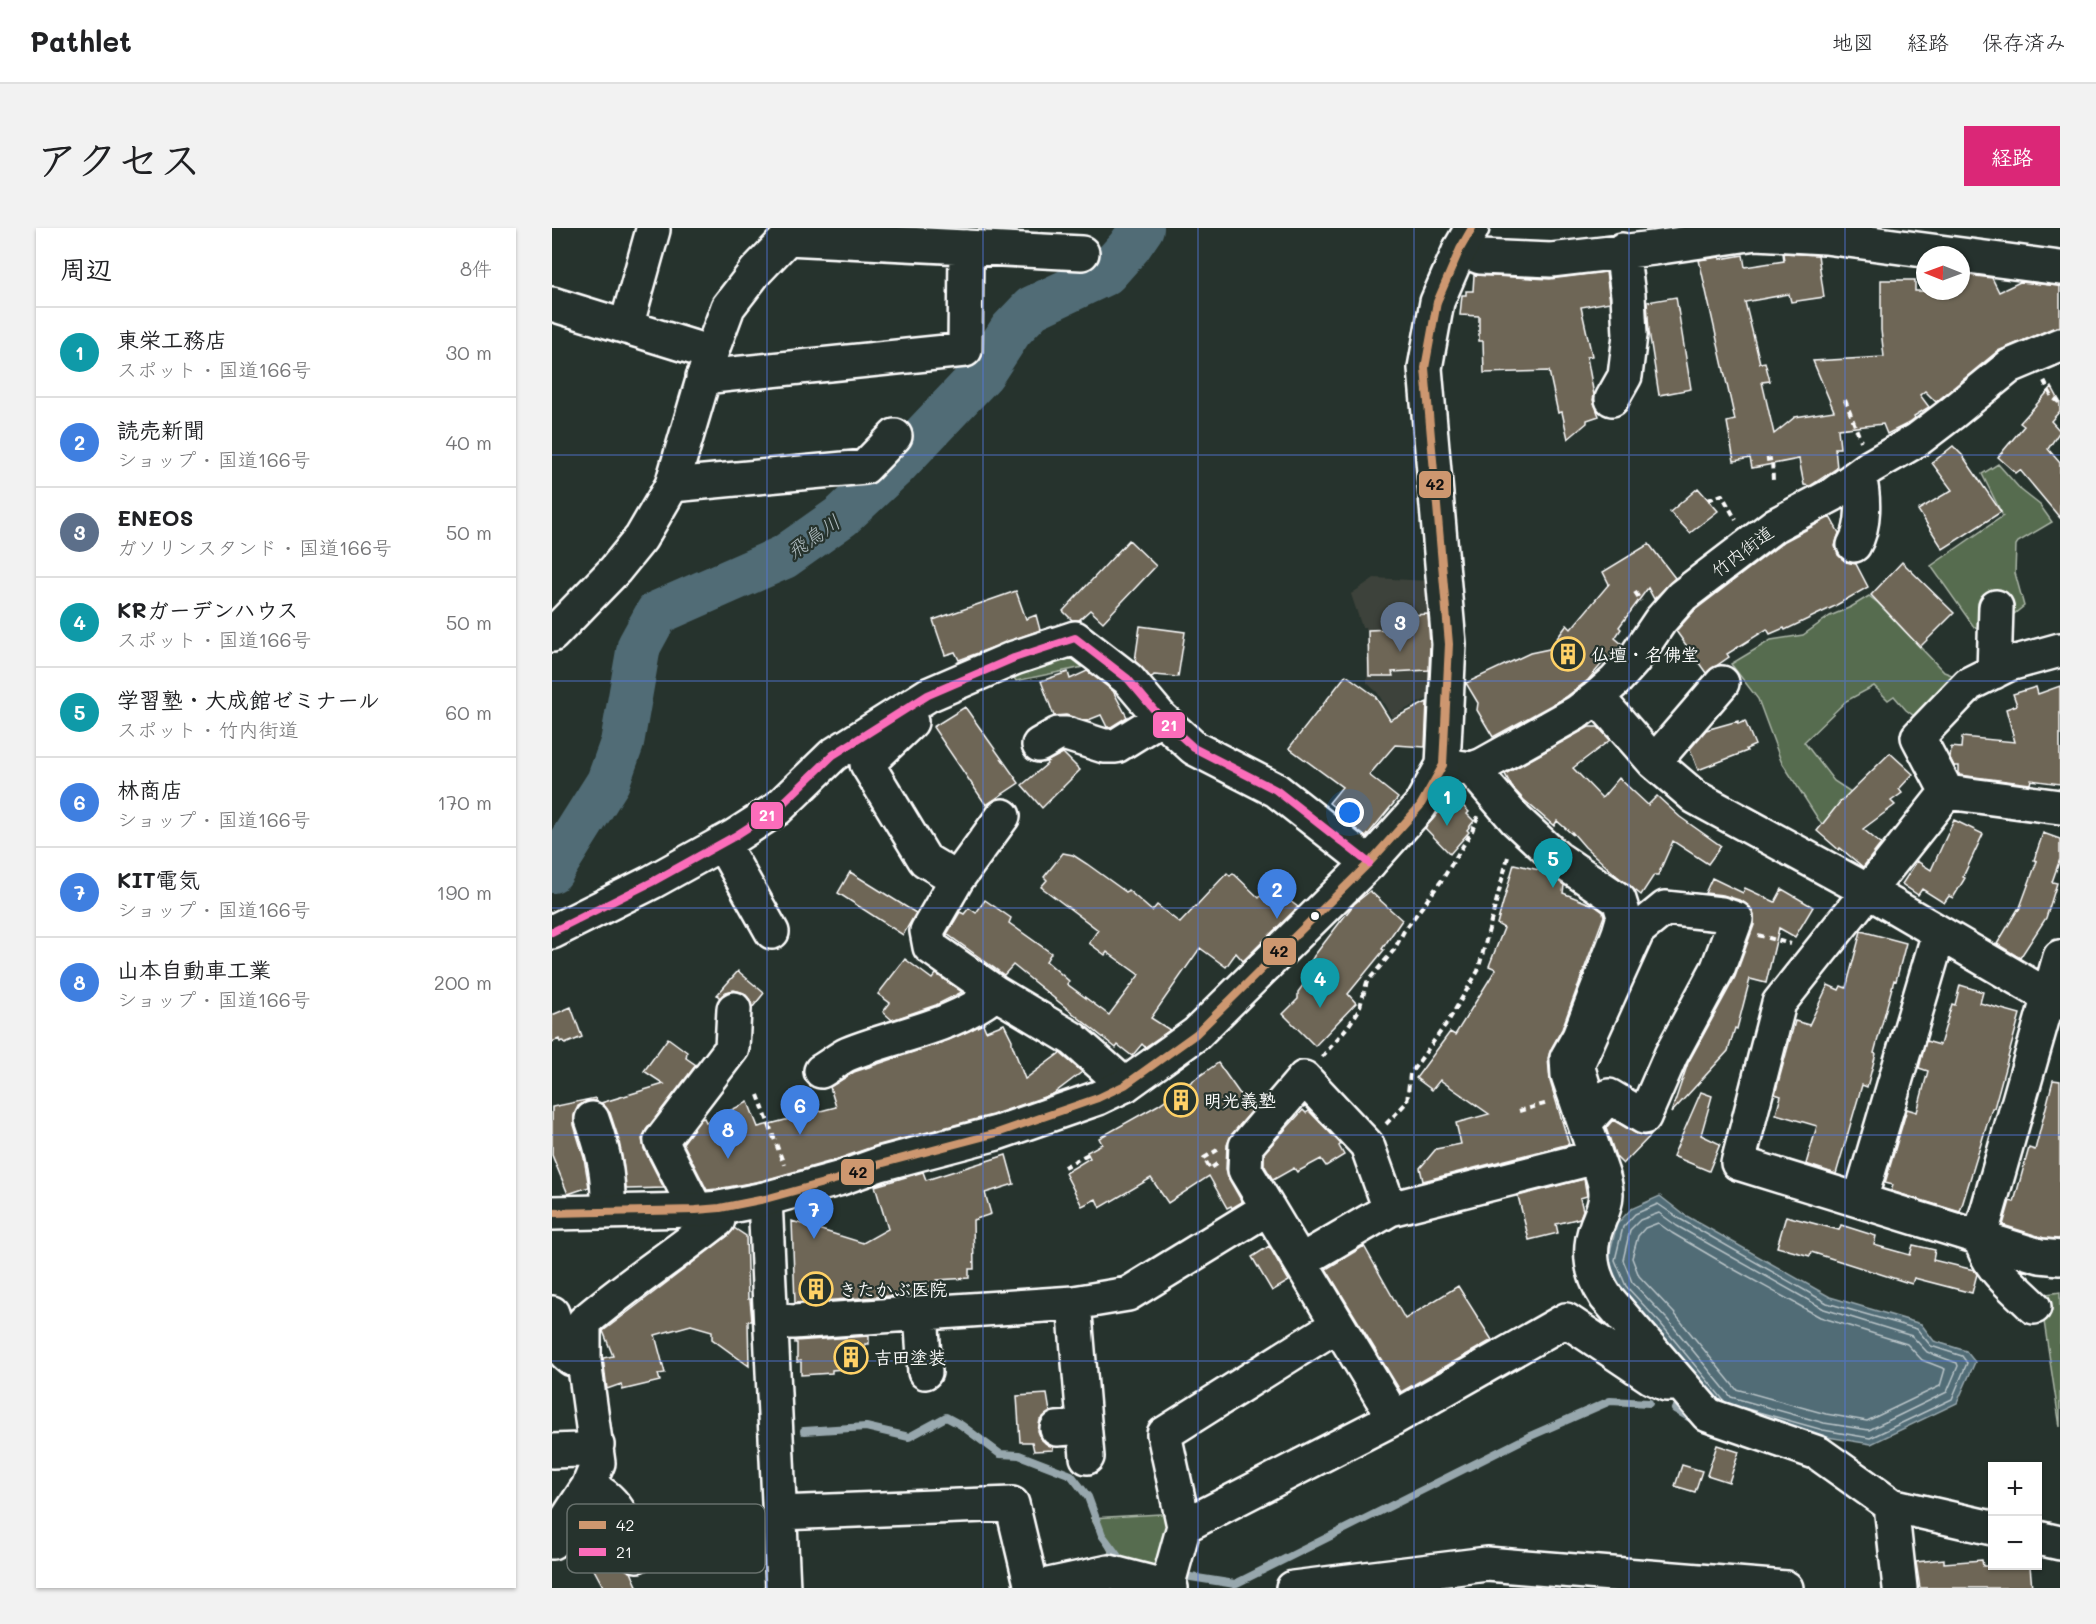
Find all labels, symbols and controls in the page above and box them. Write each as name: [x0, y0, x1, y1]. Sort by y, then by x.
text: Pathlet: [30, 23, 132, 59]
text: 地図: [1832, 28, 1874, 55]
text: 経路: [1907, 28, 1949, 55]
text: 保存済み: [1982, 28, 2066, 55]
button: 経路: [1964, 126, 2060, 186]
text: アクセス: [36, 131, 201, 186]
north arrow: [1916, 246, 1970, 300]
text: 周辺: [60, 252, 112, 286]
text: 8件: [460, 255, 492, 281]
text: 東栄工務店: [117, 325, 227, 354]
text: 1: [75, 339, 84, 365]
text: 30 m: [446, 339, 492, 365]
text: スポット · 国道166号: [117, 356, 312, 382]
text: 読売新聞: [117, 415, 205, 444]
text: 2: [74, 429, 85, 455]
text: 40 m: [446, 429, 492, 455]
text: ショップ · 国道166号: [117, 446, 311, 472]
line badge: 42: [1418, 470, 1452, 499]
text: 42: [1425, 473, 1445, 494]
text: ENEOS: [117, 503, 194, 532]
water label: 飛鳥川: [781, 508, 845, 564]
text: 3: [74, 519, 86, 545]
text: 50 m: [446, 519, 492, 545]
street label: 竹内街道: [1706, 520, 1778, 582]
text: ガソリンスタンド · 国道166号: [117, 534, 392, 560]
text: KRガーデンハウス: [117, 595, 299, 624]
pin: 3: [1380, 602, 1420, 652]
text: 4: [73, 609, 86, 635]
text: 50 m: [446, 609, 492, 635]
text: スポット · 国道166号: [117, 626, 312, 652]
building icon: 仏壇・名佛堂: [1550, 636, 1586, 672]
place label: 仏壇・名佛堂: [1591, 642, 1699, 666]
text: 学習塾・大成館ゼミナール: [117, 685, 380, 714]
text: 5: [74, 699, 85, 725]
text: 60 m: [445, 699, 492, 725]
line badge: 21: [1152, 711, 1186, 739]
text: 21: [1161, 714, 1177, 735]
text: スポット · 竹内街道: [117, 716, 299, 742]
text: 林商店: [117, 775, 183, 804]
pin: 1: [1428, 776, 1466, 826]
text: 6: [73, 789, 86, 815]
text: 170 m: [437, 789, 492, 815]
your location: [1335, 798, 1364, 827]
line badge: 21: [750, 801, 784, 830]
text: 21: [759, 804, 775, 825]
text: ショップ · 国道166号: [117, 806, 311, 832]
pin: 5: [1534, 838, 1572, 888]
text: KIT電気: [117, 865, 200, 894]
pin: 2: [1258, 870, 1296, 919]
text: 7: [74, 879, 85, 905]
text: 190 m: [437, 879, 492, 905]
text: ショップ · 国道166号: [117, 896, 311, 922]
unlabelled marker: [1309, 910, 1321, 922]
line badge: 42: [1262, 937, 1297, 966]
text: 42: [1269, 940, 1289, 961]
text: 山本自動車工業: [117, 955, 271, 984]
pin: 4: [1300, 958, 1340, 1008]
text: 8: [73, 969, 86, 995]
text: 200 m: [434, 969, 492, 995]
text: ショップ · 国道166号: [117, 986, 311, 1012]
building icon: 明光義塾: [1163, 1082, 1199, 1118]
pin: 6: [780, 1086, 820, 1135]
place label: 明光義塾: [1204, 1088, 1276, 1112]
pin: 8: [708, 1110, 747, 1159]
line badge: 42: [840, 1158, 875, 1186]
text: 42: [848, 1161, 868, 1182]
pin: 7: [794, 1190, 834, 1239]
building icon: きたかぶ医院: [798, 1271, 834, 1307]
place label: きたかぶ医院: [839, 1277, 947, 1301]
building icon: 吉田塗装: [833, 1339, 869, 1375]
place label: 吉田塗装: [874, 1345, 946, 1369]
map controls: [1988, 1462, 2042, 1570]
button: +: [1988, 1462, 2042, 1516]
legend: [567, 1504, 765, 1573]
text: 42: [616, 1514, 634, 1535]
button: −: [1988, 1516, 2042, 1570]
text: 21: [616, 1541, 632, 1562]

